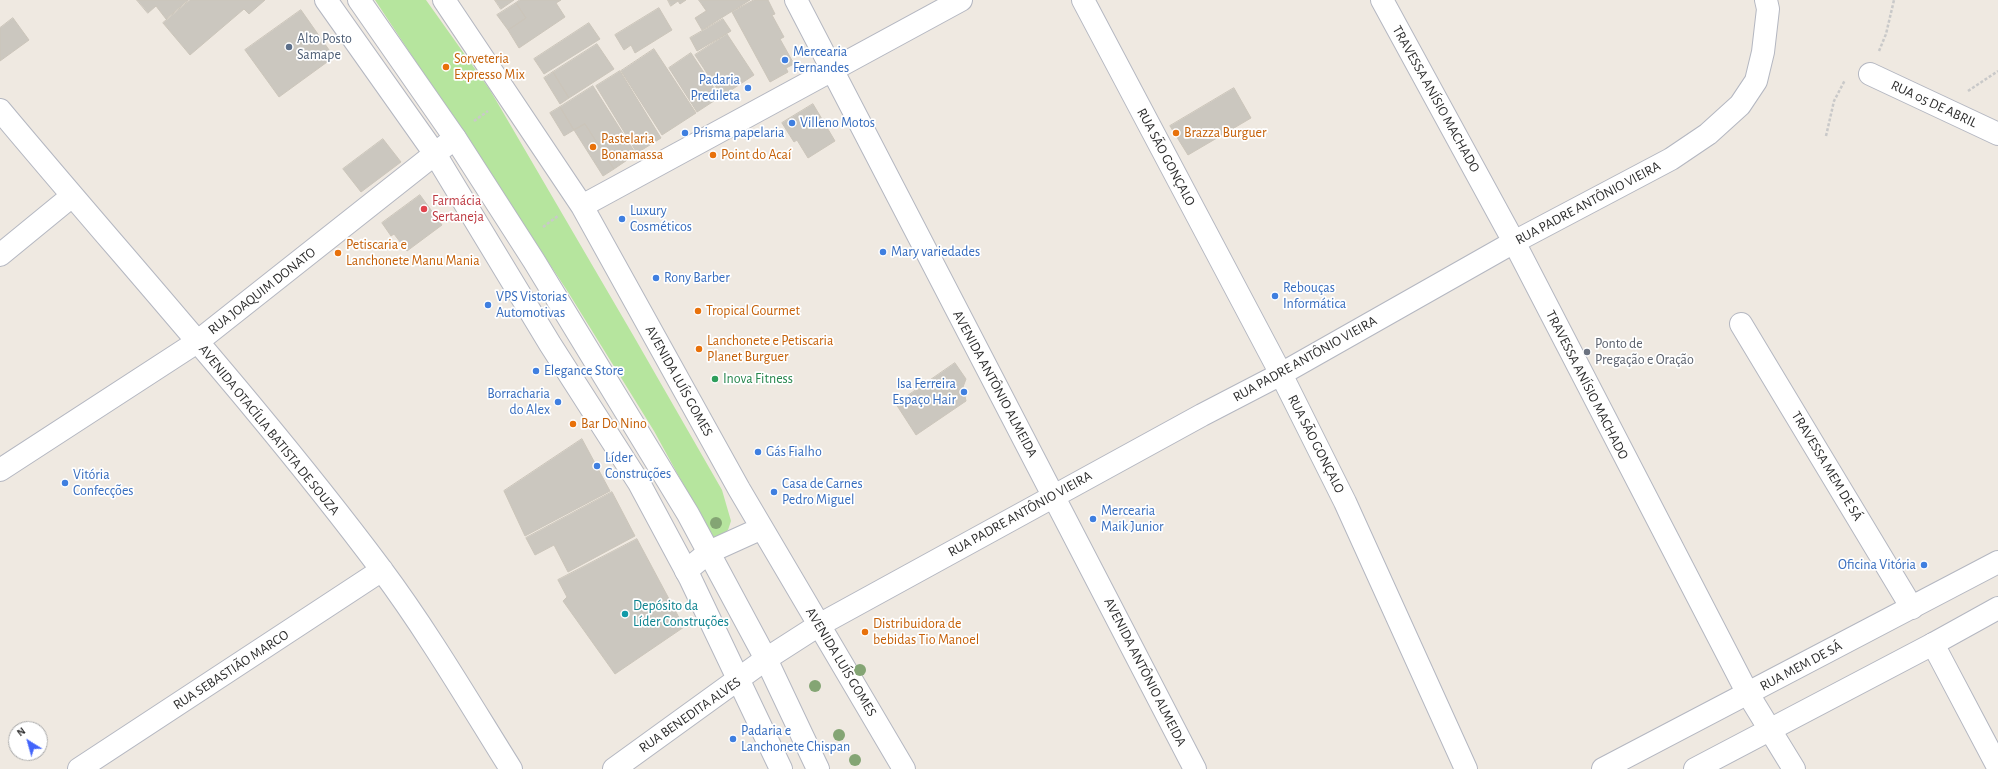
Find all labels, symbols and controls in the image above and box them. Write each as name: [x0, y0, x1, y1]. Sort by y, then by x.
street label: TRAVESSA ANÍSIO MACHADO: [1389, 23, 1483, 175]
place label: Alto Posto Samape: [297, 31, 352, 64]
marker: Alto Posto Samape: [284, 42, 294, 52]
place label: Mercearia Fernandes: [793, 44, 849, 76]
place label: Sorveteria Expresso Mix: [454, 51, 525, 84]
marker: Mercearia Fernandes: [780, 55, 790, 65]
marker: Sorveteria Expresso Mix: [441, 62, 451, 72]
place label: Padaria Predileta: [690, 72, 740, 104]
street label: RUA 05 DE ABRIL: [1888, 77, 1980, 131]
marker: Padaria Predileta: [743, 83, 753, 93]
street label: RUA SÃO GONÇALO: [1133, 105, 1199, 209]
place label: Villeno Motos: [800, 115, 875, 131]
marker: Villeno Motos: [787, 118, 797, 128]
place label: Prisma papelaria: [693, 125, 784, 141]
place label: Brazza Burguer: [1184, 125, 1267, 141]
marker: Prisma papelaria: [680, 128, 690, 138]
marker: Brazza Burguer: [1171, 128, 1181, 138]
place label: Pastelaria Bonamassa: [601, 131, 663, 164]
marker: Pastelaria Bonamassa: [588, 142, 598, 152]
place label: Point do Acaí: [721, 147, 791, 163]
marker: Point do Acaí: [708, 150, 718, 160]
street label: RUA PADRE ANTÔNIO VIEIRA: [1513, 158, 1663, 248]
place label: Farmácia Sertaneja: [432, 193, 484, 226]
place label: Luxury Cosméticos: [630, 203, 692, 236]
marker: Farmácia Sertaneja: [419, 204, 429, 214]
marker: Luxury Cosméticos: [617, 214, 627, 224]
place label: Petiscaria e Lanchonete Manu Mania: [346, 237, 480, 270]
street label: RUA JOAQUIM DONATO: [205, 244, 319, 338]
place label: Mary variedades: [891, 244, 980, 260]
marker: Mary variedades: [878, 247, 888, 257]
marker: Petiscaria e Lanchonete Manu Mania: [333, 248, 343, 258]
place label: Rony Barber: [664, 270, 730, 286]
marker: Rony Barber: [651, 273, 661, 283]
place label: Rebouças Informática: [1283, 280, 1346, 312]
place label: VPS Vistorias Automotivas: [496, 289, 567, 322]
marker: Rebouças Informática: [1270, 291, 1280, 301]
marker: VPS Vistorias Automotivas: [483, 300, 493, 310]
place label: Tropical Gourmet: [706, 303, 800, 319]
marker: Tropical Gourmet: [693, 306, 703, 316]
street label: AVENIDA ANTÔNIO ALMEIDA: [949, 308, 1041, 460]
street label: TRAVESSA ANÍSIO MACHADO: [1542, 308, 1632, 462]
street label: RUA PADRE ANTÔNIO VIEIRA: [1230, 312, 1380, 406]
street label: AVENIDA LUÍS GOMES: [642, 323, 716, 439]
place label: Lanchonete e Petiscaria Planet Burguer: [707, 333, 833, 366]
place label: Ponto de Pregação e Oração: [1595, 336, 1694, 368]
street label: AVENIDA OTACÍLIA BATISTA DE SOUZA: [195, 341, 343, 519]
marker: Lanchonete e Petiscaria Planet Burguer: [694, 344, 704, 354]
marker: Ponto de Pregação e Oração: [1582, 347, 1592, 357]
place label: Elegance Store: [544, 363, 623, 379]
marker: Elegance Store: [531, 366, 541, 376]
place label: Inova Fitness: [723, 371, 793, 387]
marker: Inova Fitness: [710, 374, 720, 384]
place label: Isa Ferreira Espaço Hair: [892, 376, 956, 408]
place label: Borracharia do Alex: [487, 386, 550, 418]
marker: Isa Ferreira Espaço Hair: [959, 387, 969, 397]
street label: RUA SÃO GONÇALO: [1284, 392, 1348, 496]
marker: Borracharia do Alex: [553, 397, 563, 407]
street label: TRAVESSA MEM DE SÁ: [1788, 408, 1866, 524]
place label: Bar Do Nino: [581, 416, 647, 432]
marker: Bar Do Nino: [568, 419, 578, 429]
place label: Gás Fialho: [766, 444, 822, 460]
marker: Gás Fialho: [753, 447, 763, 457]
place label: Líder Construções: [605, 450, 671, 482]
marker: Líder Construções: [592, 461, 602, 471]
place label: Vitória Confecções: [73, 467, 134, 500]
street label: RUA PADRE ANTÔNIO VIEIRA: [945, 467, 1095, 561]
place label: Casa de Carnes Pedro Miguel: [782, 476, 863, 508]
marker: Vitória Confecções: [60, 478, 70, 488]
marker: Casa de Carnes Pedro Miguel: [769, 487, 779, 497]
place label: Mercearia Maik Junior: [1101, 503, 1164, 536]
marker: Mercearia Maik Junior: [1088, 514, 1098, 524]
place label: Oficina Vitória: [1838, 557, 1916, 573]
marker: Oficina Vitória: [1919, 560, 1929, 570]
street label: AVENIDA ANTÔNIO ALMEIDA: [1100, 595, 1190, 749]
place label: Depósito da Líder Construções: [633, 598, 729, 630]
street label: AVENIDA LUÍS GOMES: [802, 605, 880, 719]
marker: Depósito da Líder Construções: [620, 609, 630, 619]
place label: Distribuidora de bebidas Tio Manoel: [873, 616, 979, 648]
street label: RUA SEBASTIÃO MARCO: [170, 626, 292, 714]
marker: Distribuidora de bebidas Tio Manoel: [860, 627, 870, 637]
street label: RUA MEM DE SÁ: [1757, 637, 1845, 695]
street label: RUA BENEDITA ALVES: [636, 674, 744, 756]
north arrow: [8, 721, 48, 761]
place label: Padaria e Lanchonete Chispan: [741, 723, 850, 756]
text: N: [15, 725, 27, 739]
marker: Padaria e Lanchonete Chispan: [728, 734, 738, 744]

